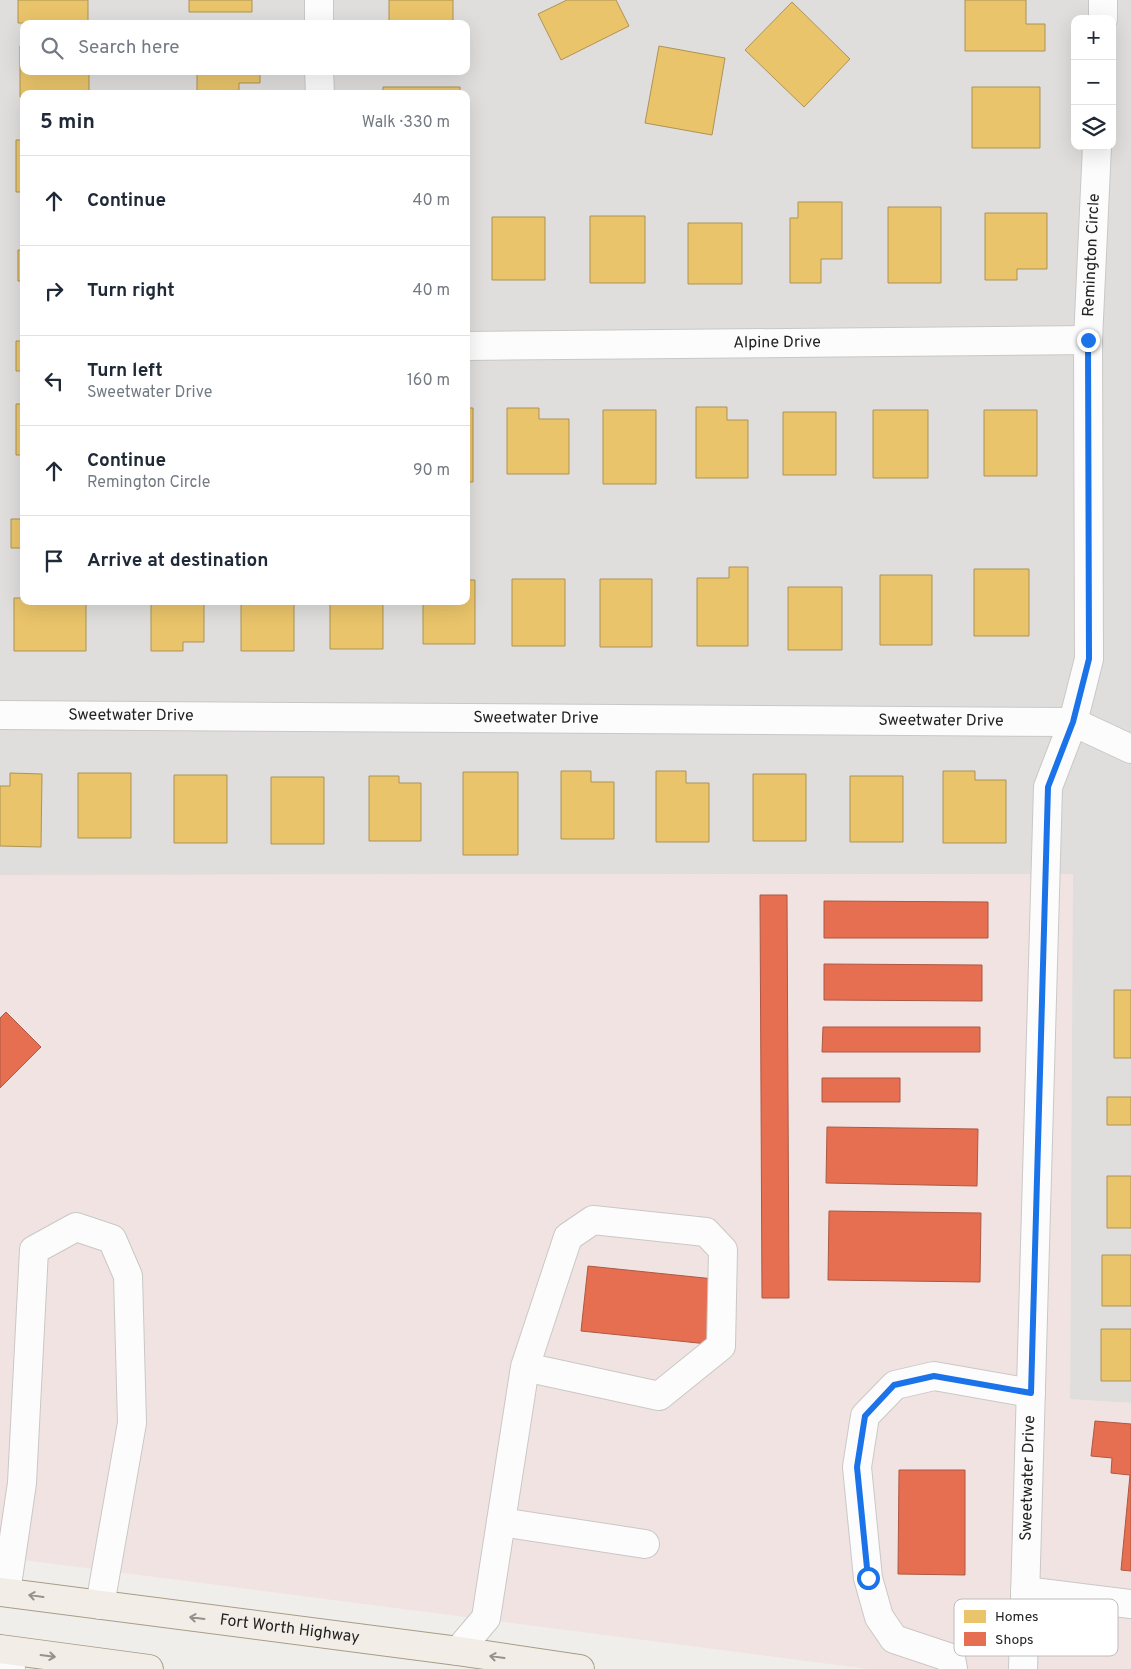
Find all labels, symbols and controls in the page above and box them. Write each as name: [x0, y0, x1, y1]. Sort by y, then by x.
map controls: [1071, 15, 1116, 150]
button: +: [1071, 15, 1116, 60]
search box: [20, 20, 470, 75]
icon: search: [38, 34, 66, 62]
text: Search here: [78, 36, 180, 60]
button: −: [1071, 60, 1116, 105]
button: layers: [1071, 105, 1116, 150]
text: 5 min: [40, 109, 95, 136]
text: Walk · 330 m: [362, 113, 450, 133]
icon: ahead: [40, 187, 68, 215]
text: Continue: [87, 189, 166, 213]
text: 40 m: [412, 191, 450, 211]
street label: Remington Circle: [1079, 193, 1105, 317]
icon: right: [40, 277, 68, 305]
text: Turn right: [87, 279, 175, 303]
text: 40 m: [412, 281, 450, 301]
route end: [1077, 329, 1100, 352]
street label: Alpine Drive: [733, 333, 821, 353]
text: Turn left: [87, 359, 163, 383]
icon: left: [40, 367, 68, 395]
text: 160 m: [407, 371, 450, 391]
text: Sweetwater Drive: [87, 383, 212, 403]
text: Continue: [87, 449, 166, 473]
icon: ahead: [40, 457, 68, 485]
text: 90 m: [413, 461, 450, 481]
text: Remington Circle: [87, 473, 210, 493]
icon: arrive: [40, 547, 68, 575]
text: Arrive at destination: [87, 549, 268, 573]
street label: Sweetwater Drive: [68, 705, 194, 726]
street label: Sweetwater Drive: [473, 708, 599, 729]
street label: Sweetwater Drive: [878, 711, 1004, 732]
street label: Sweetwater Drive: [1017, 1415, 1040, 1541]
route start: [857, 1567, 880, 1590]
one-way arrow: [28, 1591, 44, 1601]
legend: [954, 1599, 1118, 1656]
text: Homes: [995, 1609, 1039, 1626]
street label: Fort Worth Highway: [218, 1610, 361, 1648]
one-way arrow: [189, 1612, 205, 1622]
text: Shops: [995, 1632, 1034, 1649]
one-way arrow: [40, 1651, 56, 1661]
one-way arrow: [489, 1652, 505, 1662]

